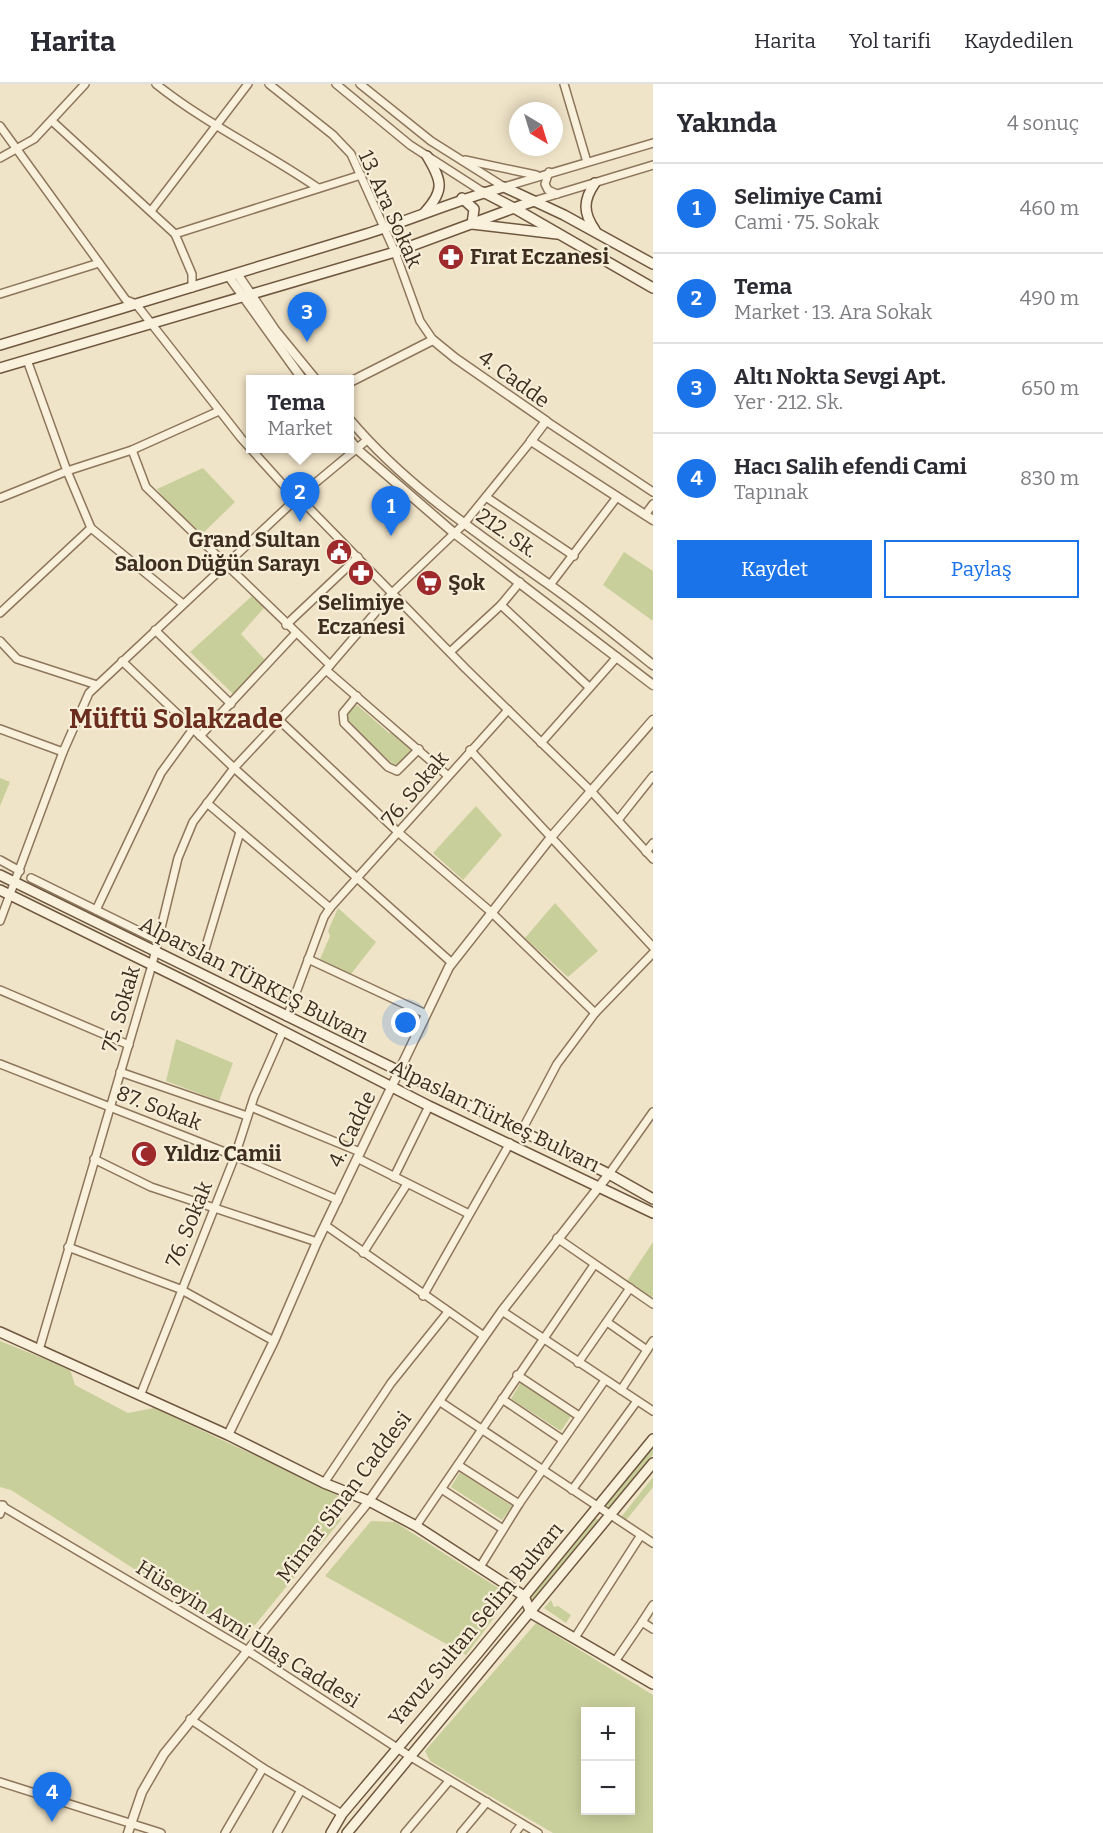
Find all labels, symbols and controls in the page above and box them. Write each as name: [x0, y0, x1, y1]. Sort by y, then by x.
text: Harita: [30, 25, 116, 58]
text: Harita: [754, 28, 816, 54]
text: Yol tarifi: [849, 28, 931, 54]
text: Kaydedilen: [964, 28, 1073, 54]
north arrow: [509, 102, 563, 156]
text: Yakında: [677, 108, 777, 139]
text: 4 sonuç: [1007, 111, 1079, 135]
street label: 13. Ara Sokak: [352, 146, 428, 272]
text: Selimiye Cami: [734, 183, 882, 210]
text: 1: [692, 196, 701, 220]
text: 460 m: [1020, 196, 1079, 220]
text: Cami · 75. Sokak: [734, 210, 879, 234]
pharmacy icon: Fırat Eczanesi: [436, 242, 466, 272]
place label: Fırat Eczanesi: [470, 244, 609, 270]
text: Tema: [734, 273, 792, 300]
text: 2: [691, 286, 702, 310]
text: 490 m: [1020, 286, 1079, 310]
pin: 3: [288, 292, 326, 342]
text: Market · 13. Ara Sokak: [734, 300, 932, 324]
street label: 4. Cadde: [473, 344, 555, 414]
text: Altı Nokta Sevgi Apt.: [734, 363, 946, 390]
popup: [246, 375, 354, 453]
text: 3: [691, 376, 702, 400]
text: 650 m: [1021, 376, 1079, 400]
text: Tema: [267, 389, 325, 416]
text: Yer · 212. Sk.: [734, 390, 843, 414]
text: Market: [267, 416, 333, 440]
text: Hacı Salih efendi Cami: [734, 453, 967, 480]
text: 4: [690, 466, 703, 490]
text: 830 m: [1020, 466, 1079, 490]
pin: 2: [280, 472, 320, 522]
text: Tapınak: [734, 480, 808, 504]
pin: 1: [372, 486, 410, 536]
street label: 212. Sk.: [471, 503, 543, 563]
place label: Grand Sultan Saloon Düğün Sarayı: [114, 527, 320, 577]
public building icon: Grand Sultan Saloon Düğün Sarayı: [324, 537, 354, 567]
button: Kaydet: [677, 540, 872, 598]
button: Paylaş: [884, 540, 1079, 598]
pharmacy icon: Selimiye Eczanesi: [346, 558, 376, 588]
supermarket icon: Şok: [414, 568, 444, 598]
place label: Şok: [448, 570, 486, 596]
place label: Selimiye Eczanesi: [317, 590, 405, 640]
district label: Müftü Solakzade: [69, 703, 283, 735]
street label: 76. Sokak: [376, 746, 454, 832]
street label: Alparslan TÜRKEŞ Bulvarı: [135, 911, 373, 1049]
street label: 75. Sokak: [96, 963, 146, 1055]
your location: [391, 1008, 420, 1037]
street label: Alpaslan Türkeş Bulvarı: [386, 1054, 604, 1178]
street label: 87. Sokak: [113, 1080, 205, 1136]
street label: 4. Cadde: [322, 1086, 382, 1172]
mosque icon: Yıldız Camii: [129, 1139, 159, 1169]
place label: Yıldız Camii: [164, 1141, 282, 1167]
street label: 76. Sokak: [160, 1177, 218, 1271]
street label: Mimar Sinan Caddesi: [271, 1406, 417, 1588]
street label: Yavuz Sultan Selim Bulvarı: [383, 1517, 569, 1731]
street label: Hüseyin Avni Ulaş Caddesi: [131, 1554, 365, 1714]
map controls: [581, 1707, 635, 1815]
button: +: [581, 1707, 635, 1761]
button: −: [581, 1761, 635, 1815]
pin: 4: [32, 1772, 72, 1822]

